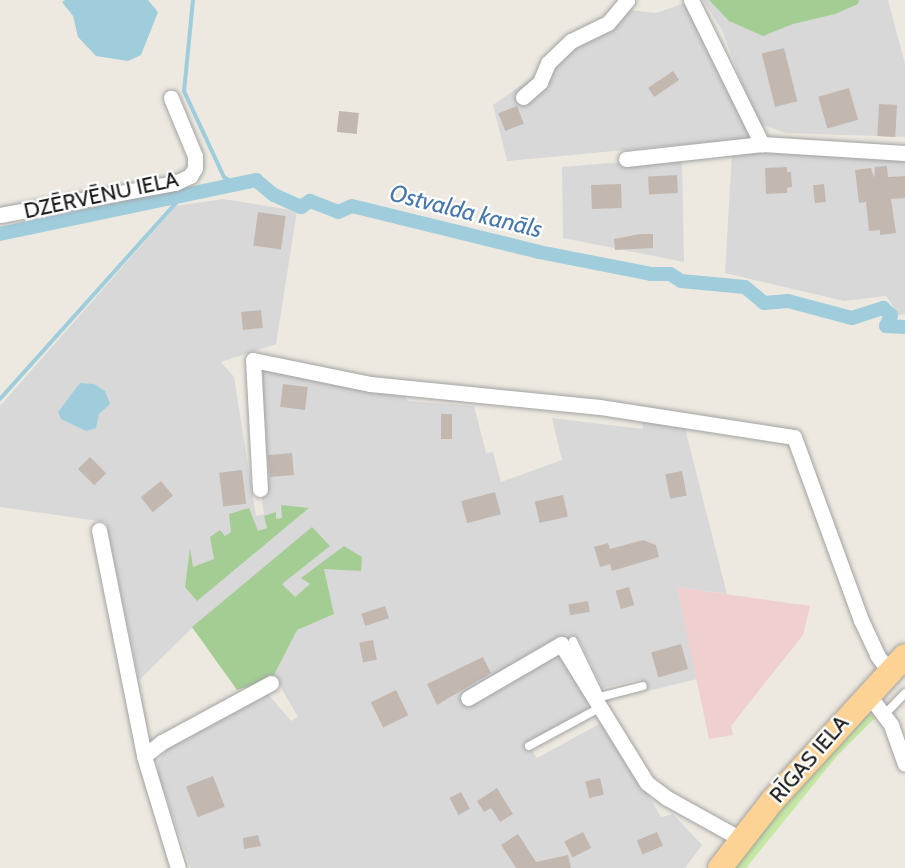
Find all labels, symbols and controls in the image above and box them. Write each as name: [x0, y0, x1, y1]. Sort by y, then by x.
street label: DZĒRVĒNU IELA: [21, 166, 181, 224]
water label: Ostvalda kanāls: [387, 178, 545, 244]
street label: RĪGAS IELA: [764, 710, 854, 808]

